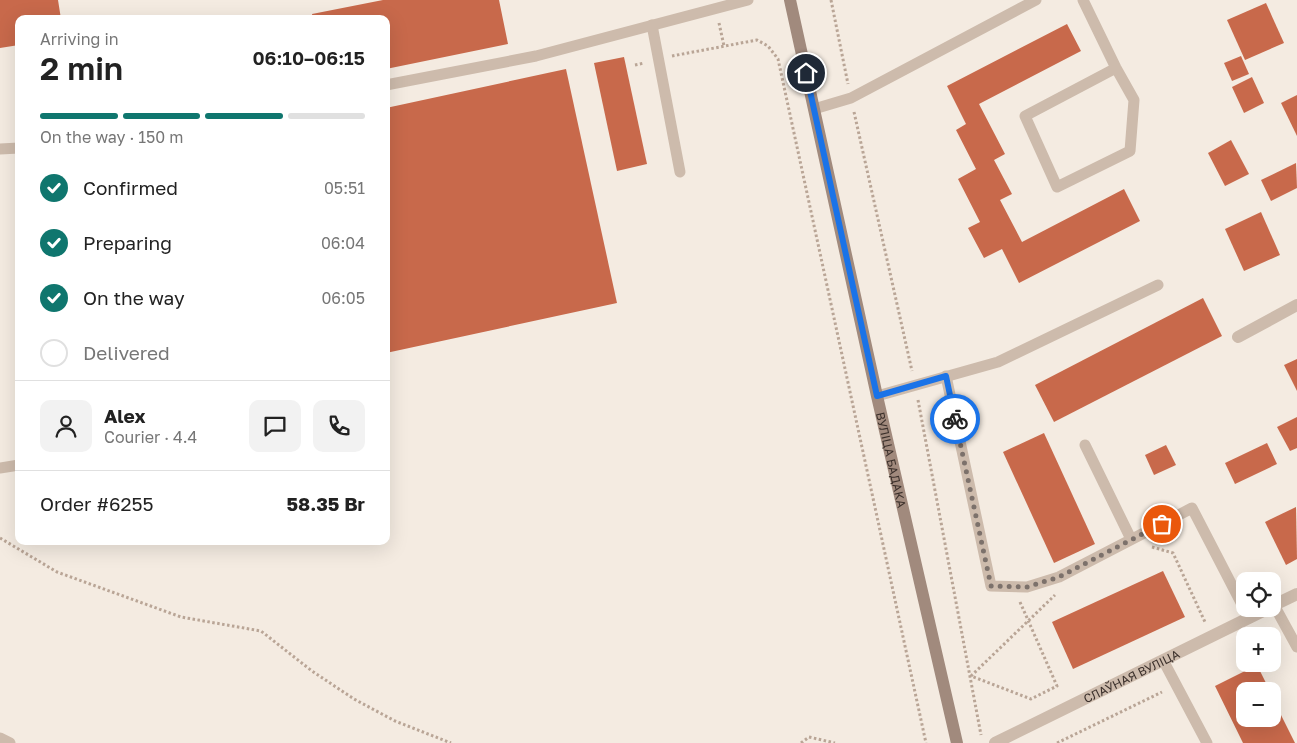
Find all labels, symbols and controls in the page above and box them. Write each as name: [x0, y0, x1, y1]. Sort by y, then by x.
text: Arriving in: [40, 29, 119, 49]
text: 06:10–06:15: [252, 46, 365, 69]
text: 2 min: [40, 49, 123, 87]
pin: [785, 52, 827, 94]
icon: home: [792, 59, 820, 87]
text: On the way · 150 m: [40, 127, 183, 147]
icon: check: [40, 174, 68, 202]
text: Confirmed: [83, 176, 178, 199]
text: 05:51: [324, 178, 365, 198]
icon: check: [40, 229, 68, 257]
text: Preparing: [83, 231, 172, 254]
text: 06:04: [321, 233, 365, 253]
icon: check: [40, 284, 68, 312]
text: On the way: [83, 286, 185, 309]
text: 06:05: [321, 288, 365, 308]
text: Delivered: [83, 341, 170, 364]
courier: [930, 394, 980, 444]
button: person: [40, 400, 92, 452]
button: chat: [249, 400, 301, 452]
button: phone: [313, 400, 365, 452]
text: Alex: [104, 404, 145, 427]
icon: bike: [941, 405, 969, 433]
street label: ВУЛІЦА БАДАКА: [873, 411, 910, 509]
text: Courier · 4.4: [104, 427, 197, 447]
text: Order #6255: [40, 492, 154, 515]
text: 58.35 Br: [286, 492, 365, 515]
pin: [1141, 503, 1183, 545]
icon: bag: [1148, 510, 1176, 538]
map controls: [1236, 572, 1281, 727]
button: locate: [1236, 572, 1281, 617]
button: +: [1236, 627, 1281, 672]
street label: СЛАЎНАЯ ВУЛІЦА: [1081, 646, 1182, 706]
button: −: [1236, 682, 1281, 727]

